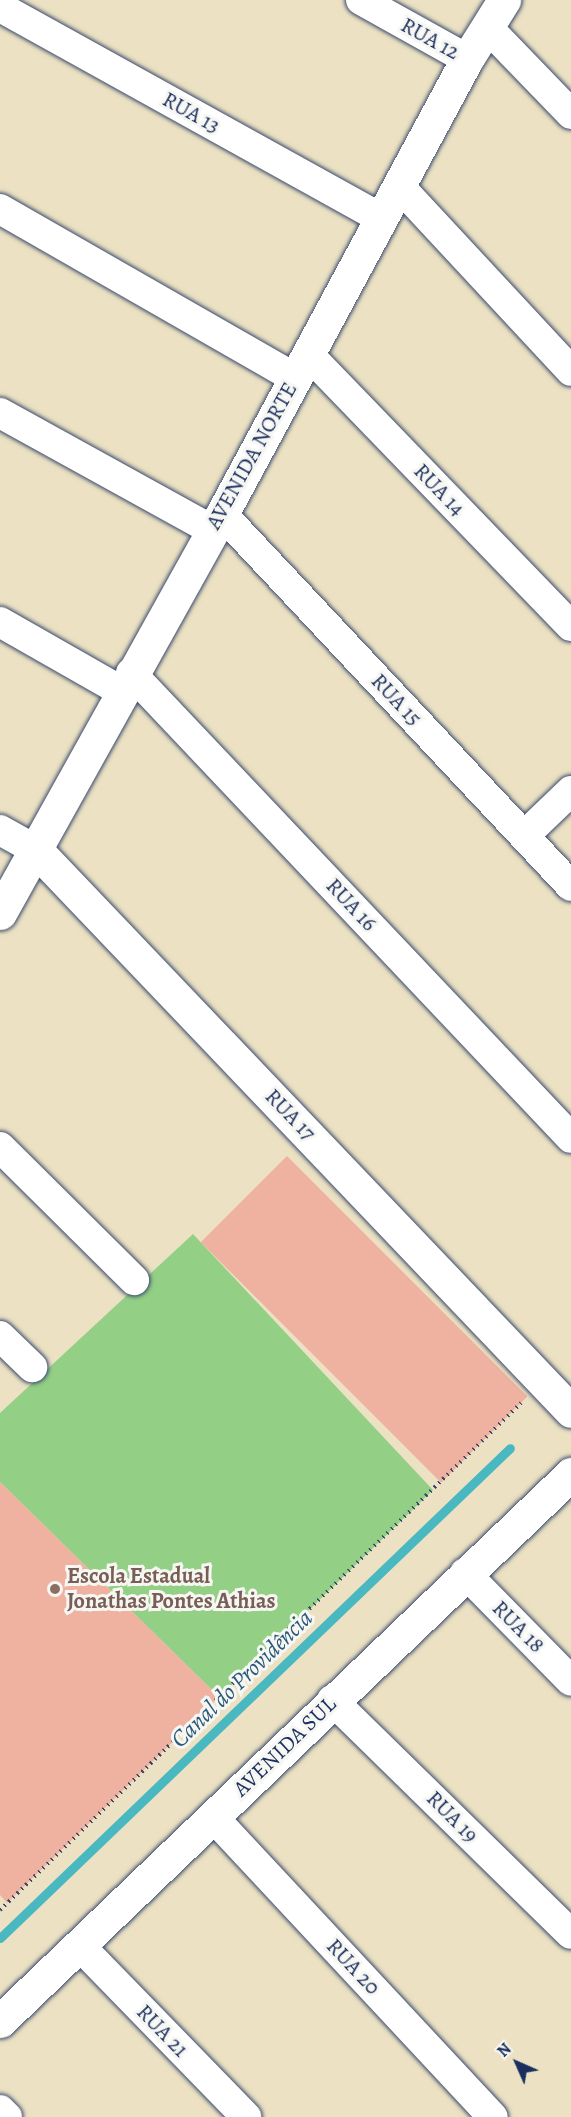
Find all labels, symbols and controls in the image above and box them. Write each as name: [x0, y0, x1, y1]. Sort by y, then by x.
street label: RUA 12: [396, 12, 464, 66]
street label: RUA 13: [158, 87, 224, 139]
street label: AVENIDA NORTE: [201, 378, 303, 534]
street label: RUA 14: [408, 458, 470, 522]
street label: RUA 15: [365, 668, 427, 732]
street label: RUA 16: [320, 873, 382, 937]
street label: RUA 17: [259, 1084, 321, 1146]
place label: Escola Estadual Jonathas Pontes Athias: [67, 1563, 276, 1615]
marker: Escola Estadual Jonathas Pontes Athias: [48, 1582, 62, 1596]
street label: RUA 18: [486, 1595, 550, 1659]
water label: Canal do Providência: [165, 1604, 319, 1754]
street label: AVENIDA SUL: [228, 1692, 342, 1802]
street label: RUA 19: [421, 1786, 483, 1848]
street label: RUA 20: [320, 1933, 386, 2001]
street label: RUA 21: [131, 1999, 193, 2063]
north arrow: [487, 2033, 547, 2093]
text: N: [492, 2038, 516, 2062]

